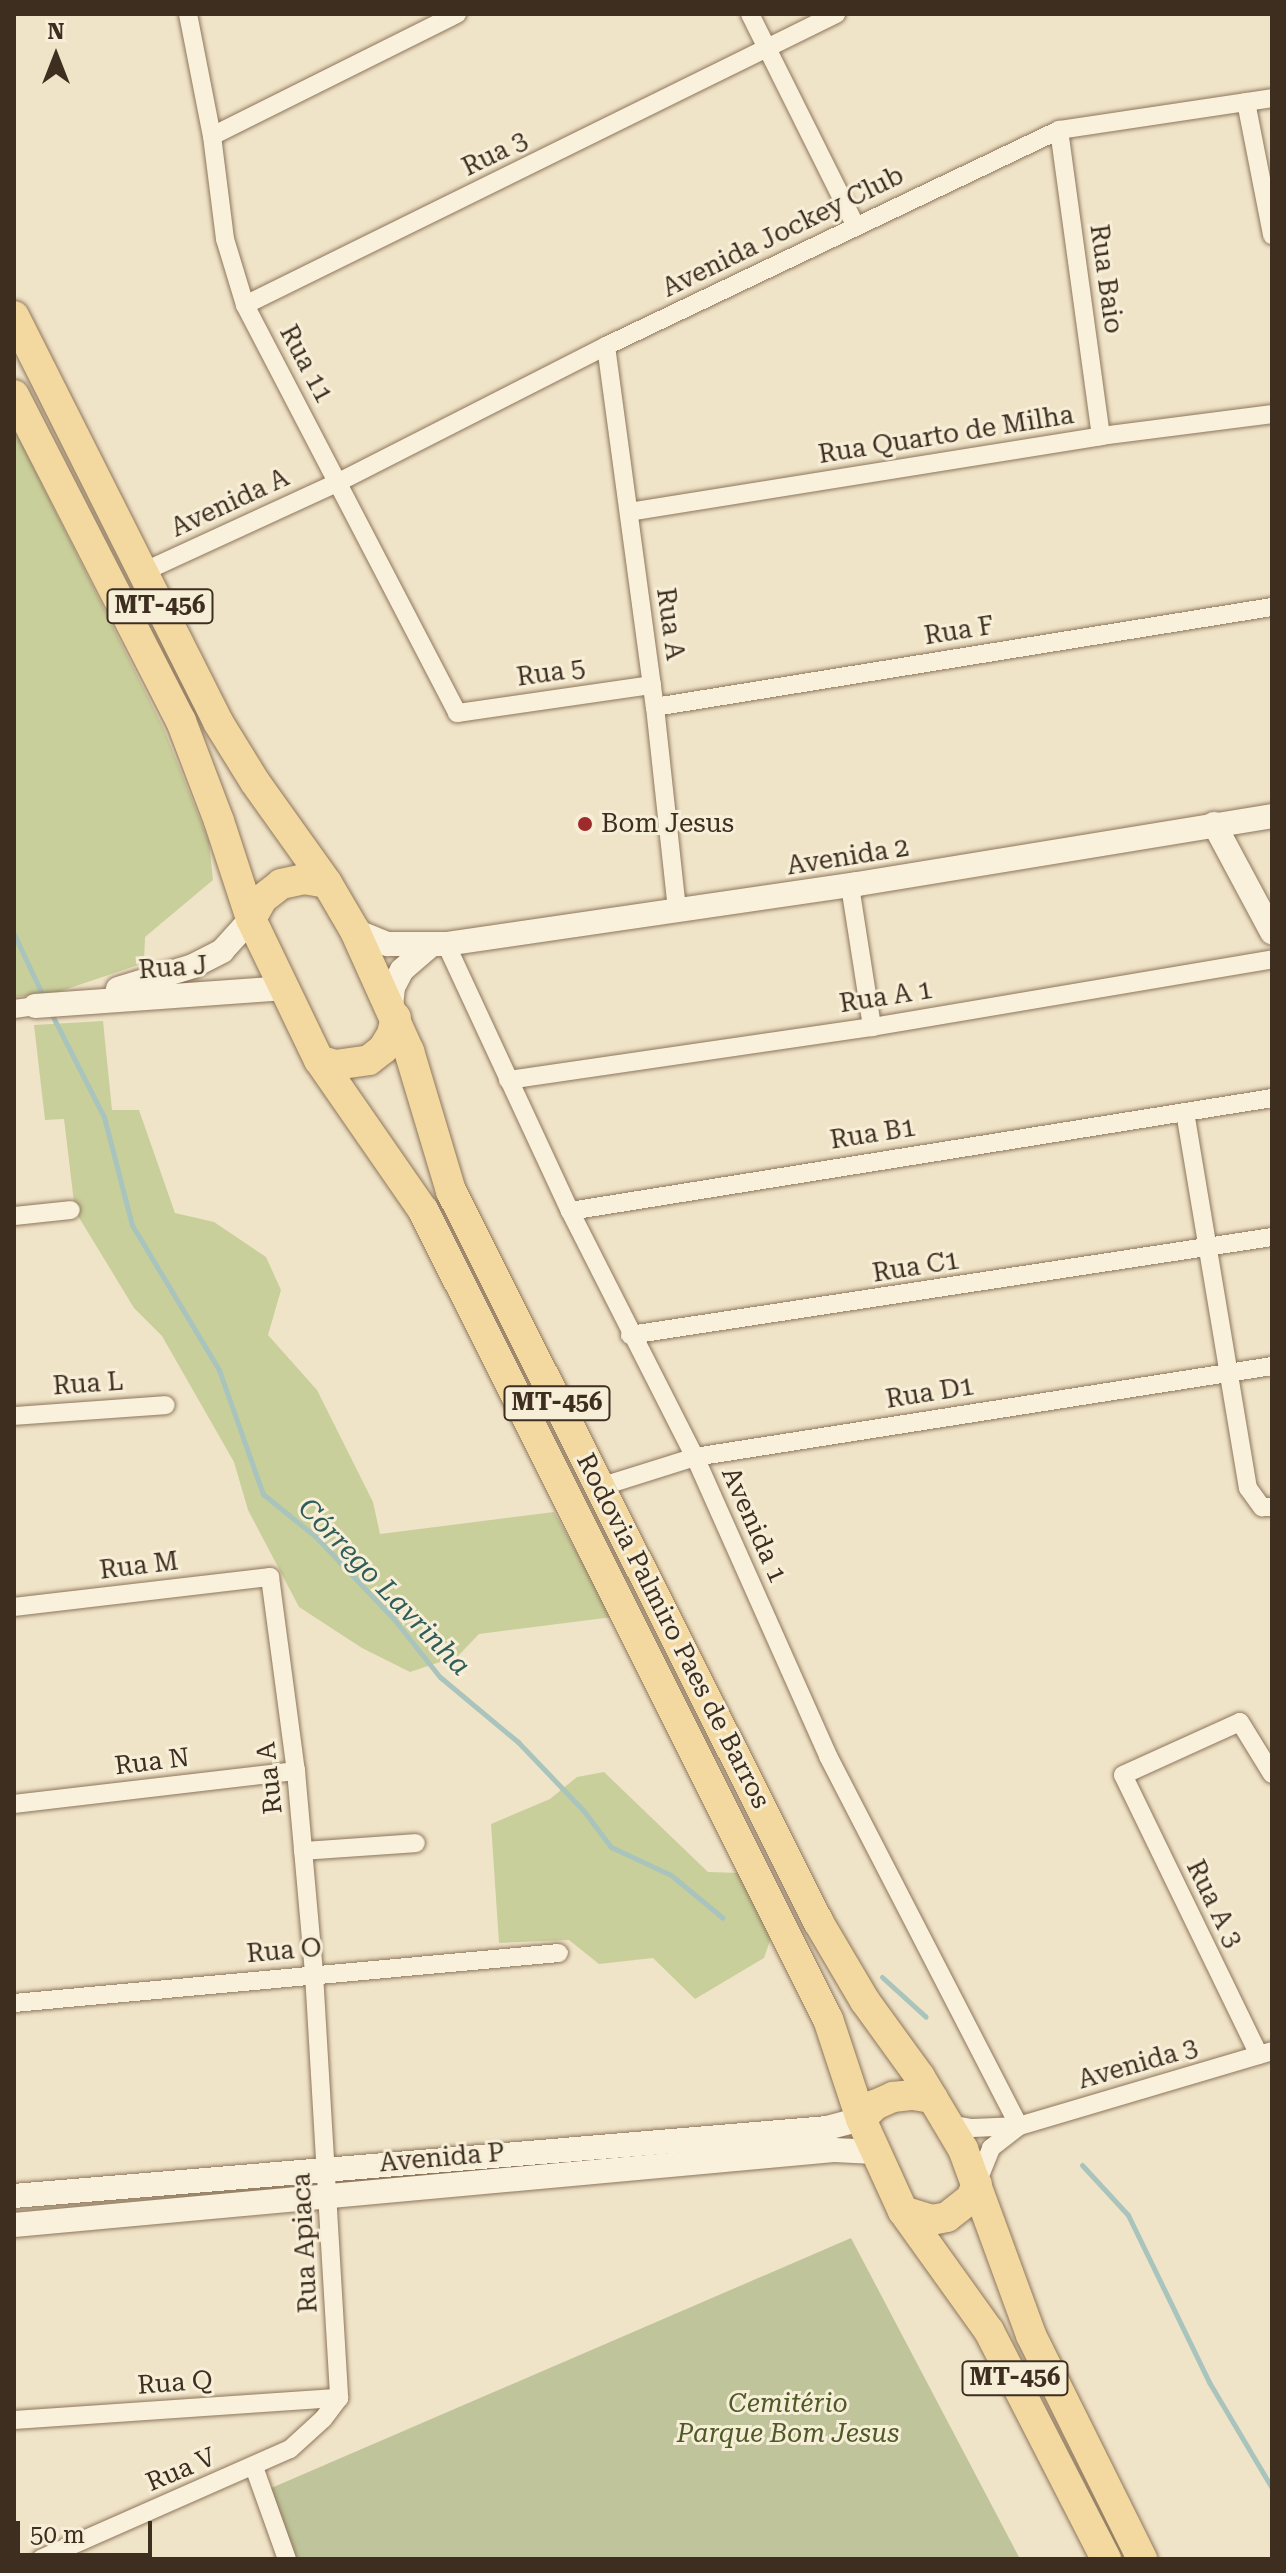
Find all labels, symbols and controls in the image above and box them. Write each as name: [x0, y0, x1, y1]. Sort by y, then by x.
north arrow: [16, 16, 96, 96]
text: N: [48, 19, 64, 44]
street label: Rua 3: [457, 125, 533, 183]
street label: Avenida Jockey Club: [657, 160, 909, 304]
street label: Rua Baio: [1083, 222, 1129, 336]
street label: Rua 11: [273, 320, 339, 408]
street label: Rua Quarto de Milha: [816, 399, 1076, 471]
street label: Avenida A: [166, 462, 294, 544]
road number: MT-456: [106, 586, 214, 626]
street label: Rua A: [649, 586, 691, 662]
street label: Rua F: [922, 610, 996, 652]
street label: Rua 5: [515, 653, 587, 693]
place label: Bom Jesus: [601, 808, 734, 840]
marker: Bom Jesus: [576, 815, 594, 833]
street label: Avenida 2: [785, 832, 911, 882]
street label: Rua J: [137, 950, 209, 986]
street label: Rua A 1: [837, 974, 935, 1020]
street label: Rua B1: [828, 1112, 918, 1156]
street label: Rua C1: [870, 1245, 962, 1289]
street label: Rua L: [52, 1366, 124, 1402]
street label: Rua D1: [884, 1371, 976, 1415]
road number: MT-456: [503, 1383, 611, 1423]
street label: Rodovia Palmiro Paes de Barros: [570, 1448, 776, 1814]
street label: Avenida 1: [715, 1462, 793, 1588]
water label: Córrego Lavrinha: [291, 1491, 477, 1683]
street label: Rua M: [98, 1546, 180, 1586]
street label: Rua A: [251, 1740, 289, 1816]
street label: Rua N: [113, 1742, 191, 1782]
street label: Rua A 3: [1179, 1855, 1249, 1953]
street label: Rua O: [245, 1932, 323, 1970]
street label: Avenida 3: [1075, 2032, 1201, 2096]
street label: Avenida P: [378, 2137, 506, 2179]
street label: Rua Apiaca: [286, 2172, 324, 2314]
road number: MT-456: [961, 2358, 1069, 2398]
street label: Rua Q: [136, 2365, 214, 2401]
park label: Cemitério Parque Bom Jesus: [677, 2388, 899, 2450]
street label: Rua V: [141, 2441, 221, 2499]
scale bar: [20, 2505, 156, 2555]
text: 50 m: [30, 2521, 85, 2549]

